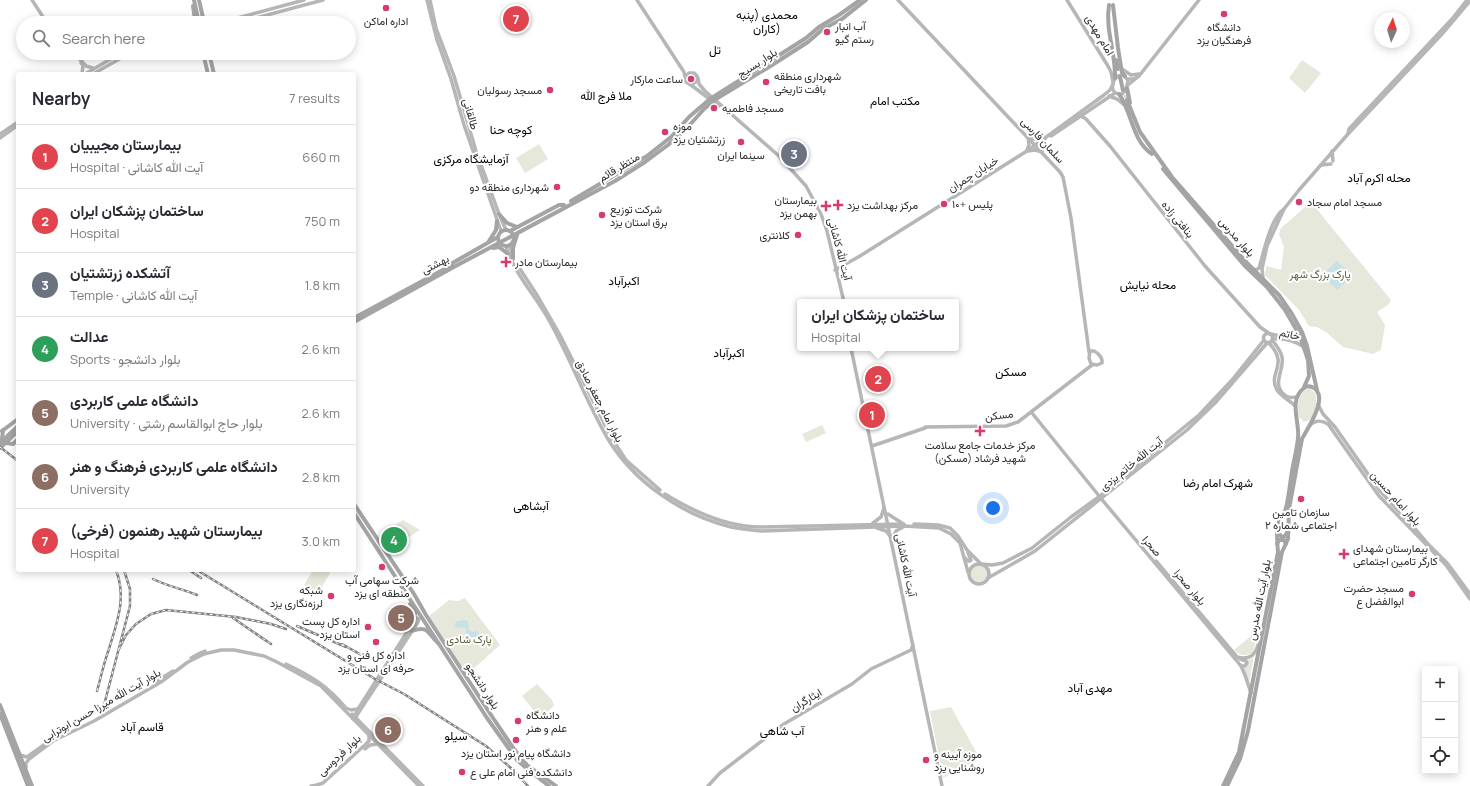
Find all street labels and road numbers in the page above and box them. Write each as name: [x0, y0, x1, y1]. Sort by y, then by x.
street label: امام مهدی: [1082, 12, 1118, 58]
street label: بلوار بسیج: [734, 44, 780, 82]
street label: طالقانی: [460, 96, 483, 131]
street label: سلمان فارسی: [1018, 113, 1069, 166]
street label: منتظر قائم: [595, 148, 643, 186]
street label: خیابان چمران: [945, 152, 1001, 196]
street label: بنافتی زاده: [1159, 197, 1198, 241]
street label: بلوار مدرس: [1216, 214, 1259, 260]
street label: آیت الله کاشانی: [825, 216, 856, 283]
street label: بهشتی: [418, 250, 451, 277]
street label: خاتم: [1278, 324, 1302, 344]
street label: بلوار امام جعفر صادق: [572, 357, 628, 445]
street label: مسکن: [984, 406, 1014, 423]
street label: آیت الله خاتم یزدی: [1096, 433, 1167, 495]
street label: بلوار امام حسین: [1367, 467, 1425, 529]
street label: آیت الله کاشانی: [892, 532, 921, 599]
street label: صحرا: [1139, 532, 1166, 559]
street label: بلوار آیت الله مدرس: [1243, 558, 1274, 642]
street label: بلوار صحرا: [1171, 565, 1210, 608]
street label: بلوار دانشجو: [463, 660, 504, 712]
street label: بلوار آیت الله میرزا حسن ابوترابی: [39, 664, 163, 745]
street label: ایثارگران: [787, 684, 824, 715]
street label: بلوار فردوسی: [314, 731, 364, 779]

